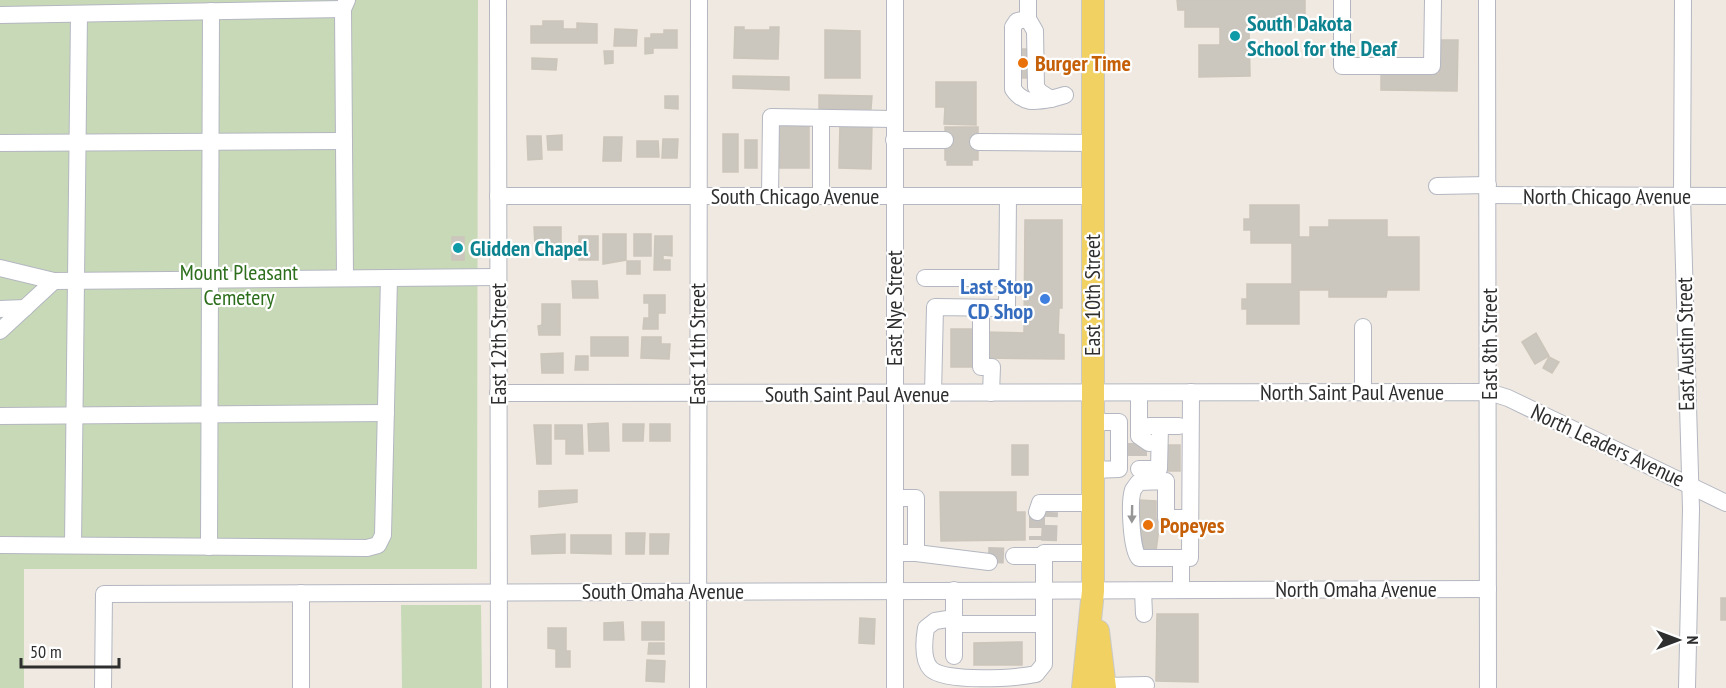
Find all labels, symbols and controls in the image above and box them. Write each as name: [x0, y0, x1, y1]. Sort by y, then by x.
place label: South Dakota School for the Deaf: [1247, 9, 1398, 62]
marker: South Dakota School for the Deaf: [1228, 29, 1242, 43]
place label: Burger Time: [1035, 49, 1131, 77]
marker: Burger Time: [1016, 56, 1030, 70]
street label: South Chicago Avenue: [711, 182, 879, 210]
street label: North Chicago Avenue: [1523, 182, 1691, 210]
place label: Glidden Chapel: [470, 234, 589, 262]
street label: East 10th Street: [1078, 234, 1106, 356]
marker: Glidden Chapel: [451, 241, 465, 255]
street label: East Nye Street: [880, 250, 908, 366]
park label: Mount Pleasant Cemetery: [180, 258, 298, 311]
place label: Last Stop CD Shop: [960, 272, 1033, 325]
street label: East Austin Street: [1670, 277, 1700, 411]
street label: East 12th Street: [484, 283, 512, 405]
street label: East 11th Street: [683, 283, 711, 405]
street label: East 8th Street: [1475, 288, 1503, 400]
marker: Last Stop CD Shop: [1038, 292, 1052, 306]
street label: North Saint Paul Avenue: [1260, 378, 1444, 406]
street label: South Saint Paul Avenue: [765, 380, 949, 408]
street label: North Leaders Avenue: [1527, 397, 1689, 493]
one-way arrow: [1127, 504, 1137, 523]
place label: Popeyes: [1160, 511, 1225, 539]
marker: Popeyes: [1141, 518, 1155, 532]
street label: North Omaha Avenue: [1275, 575, 1437, 603]
street label: South Omaha Avenue: [582, 577, 744, 605]
north arrow: [1648, 610, 1708, 670]
scale bar: [21, 631, 118, 669]
text: N: [1683, 636, 1703, 644]
text: 50 m: [30, 640, 62, 663]

